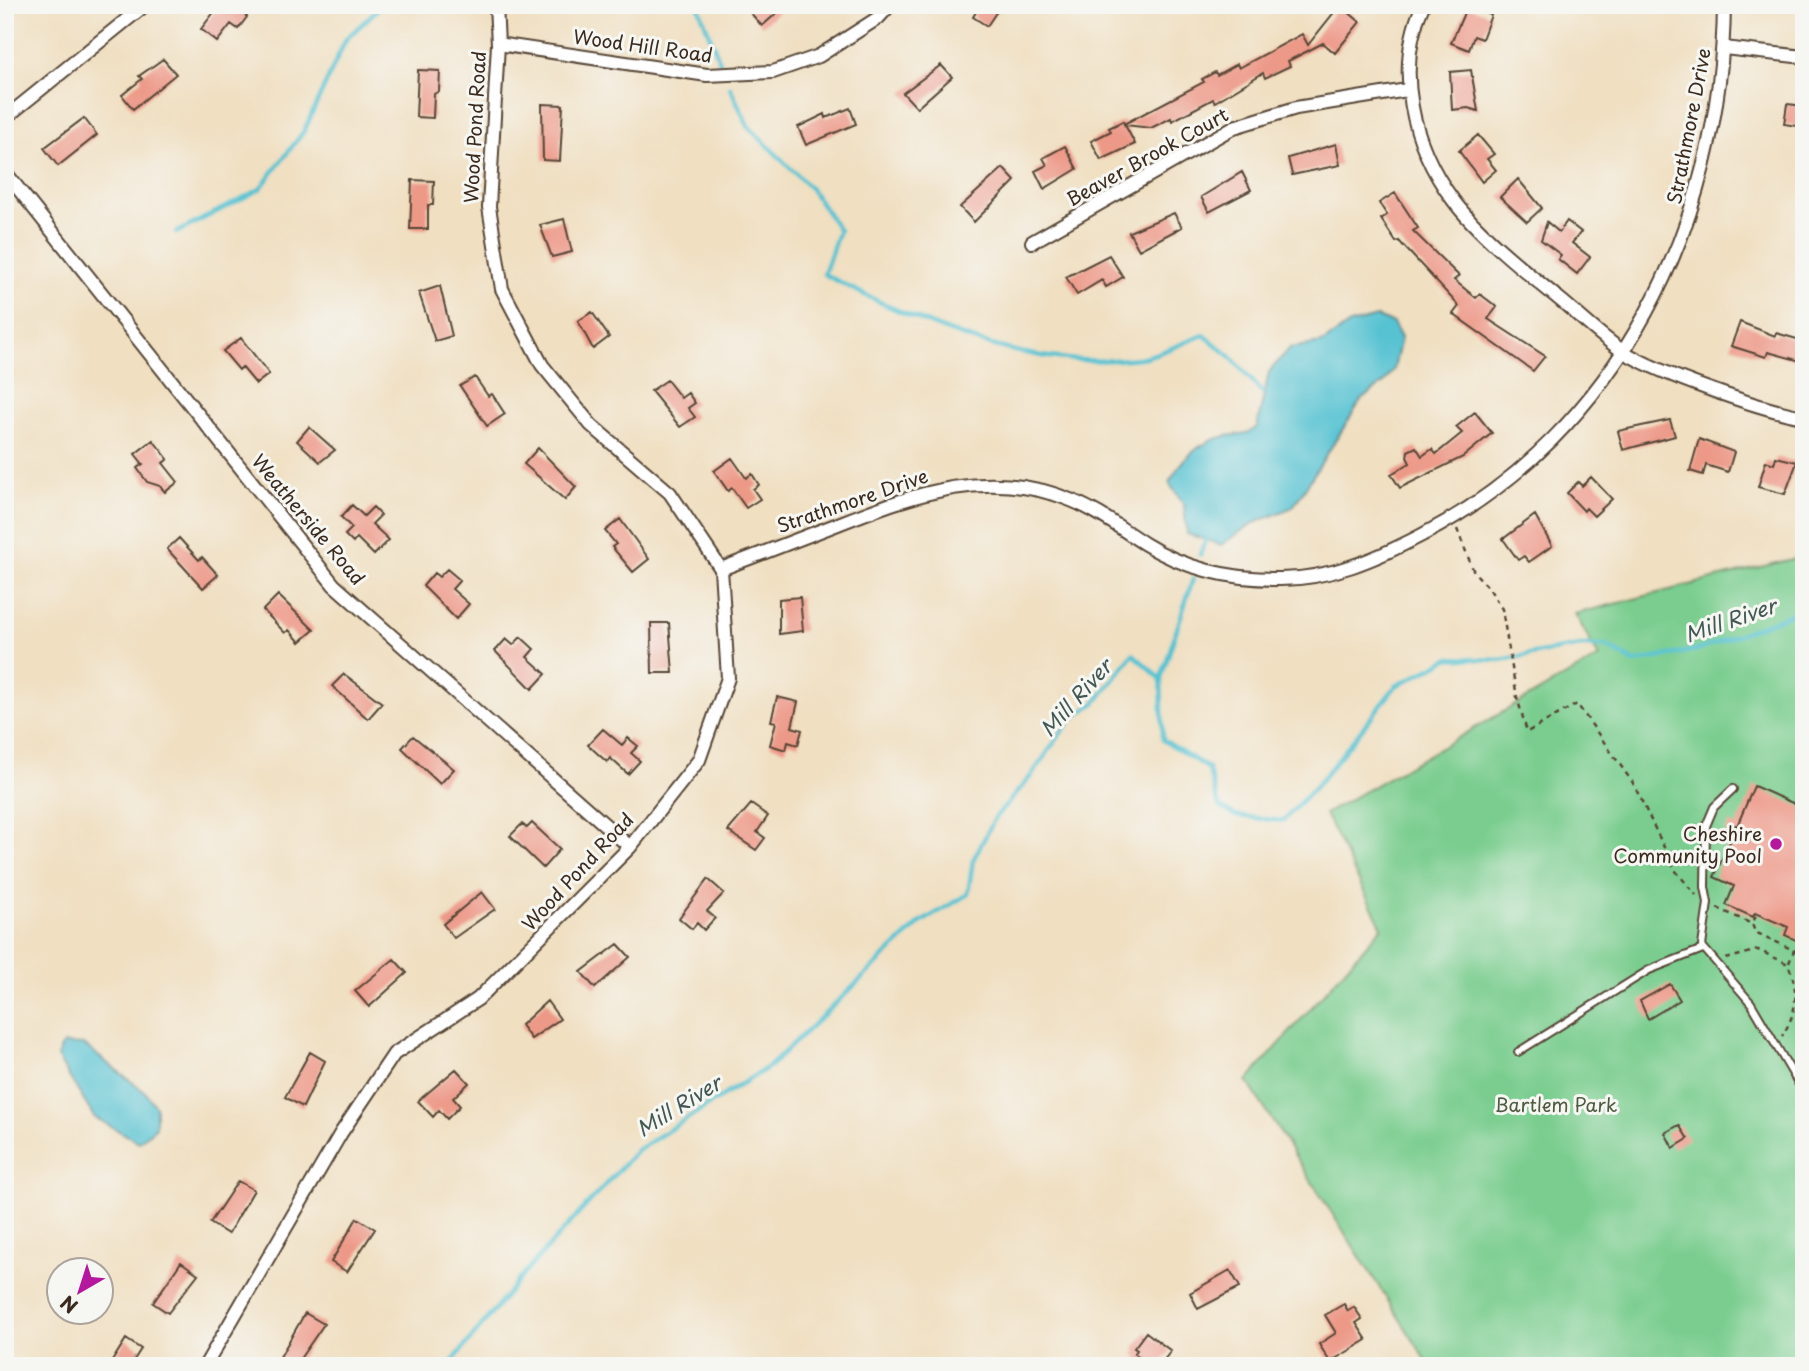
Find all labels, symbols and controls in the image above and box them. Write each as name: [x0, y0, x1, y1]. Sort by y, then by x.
street label: Wood Hill Road: [572, 21, 714, 69]
street label: Strathmore Drive: [1659, 46, 1717, 206]
street label: Wood Pond Road: [456, 50, 492, 204]
street label: Beaver Brook Court: [1061, 100, 1233, 212]
street label: Weatherside Road: [246, 447, 372, 591]
street label: Strathmore Drive: [772, 461, 932, 539]
water label: Mill River: [1680, 588, 1782, 650]
water label: Mill River: [1031, 649, 1120, 743]
street label: Wood Pond Road: [515, 806, 639, 936]
place label: Cheshire Community Pool: [1613, 819, 1762, 869]
marker: Cheshire Community Pool: [1768, 836, 1784, 852]
water label: Mill River: [629, 1065, 729, 1144]
park label: Bartlem Park: [1495, 1090, 1618, 1118]
north arrow: [46, 1256, 116, 1326]
text: N: [54, 1289, 83, 1321]

